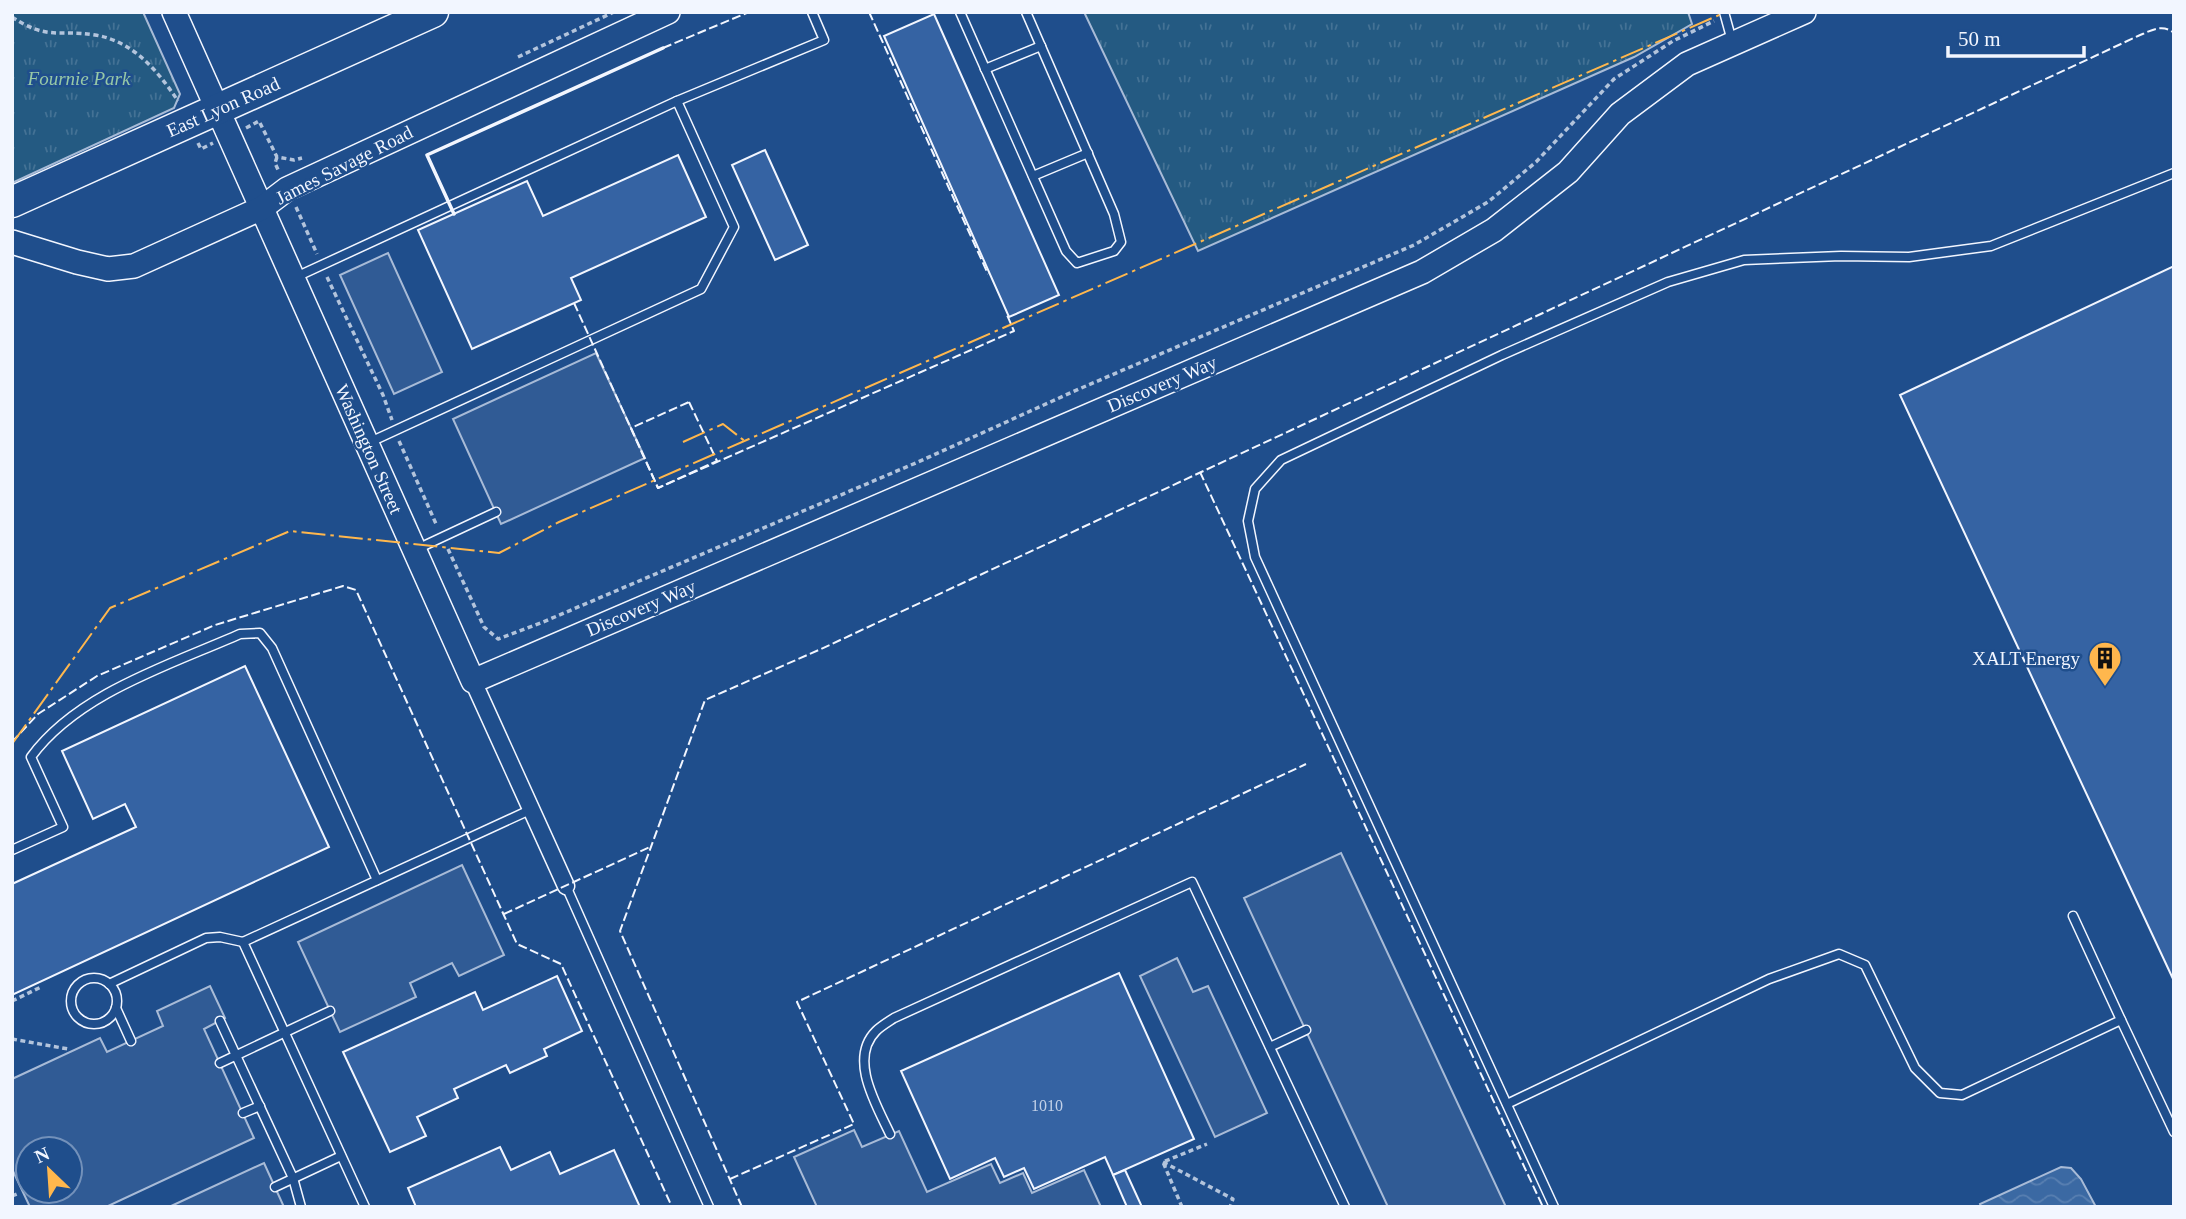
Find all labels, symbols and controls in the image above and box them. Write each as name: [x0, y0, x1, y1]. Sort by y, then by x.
scale bar: [1948, 14, 2084, 58]
text: 50 m: [1958, 27, 2001, 51]
park label: Fournie Park: [27, 68, 131, 89]
street label: East Lyon Road: [163, 73, 283, 141]
street label: James Savage Road: [272, 121, 416, 209]
street label: Discovery Way: [1104, 351, 1220, 416]
street label: Washington Street: [331, 381, 407, 518]
street label: Discovery Way: [583, 575, 699, 640]
building icon: XALT Energy: [2086, 639, 2124, 688]
place label: XALT Energy: [1972, 648, 2080, 669]
house number: 1010: [1031, 1097, 1063, 1114]
north arrow: [14, 1135, 84, 1205]
text: N: [31, 1143, 53, 1167]

